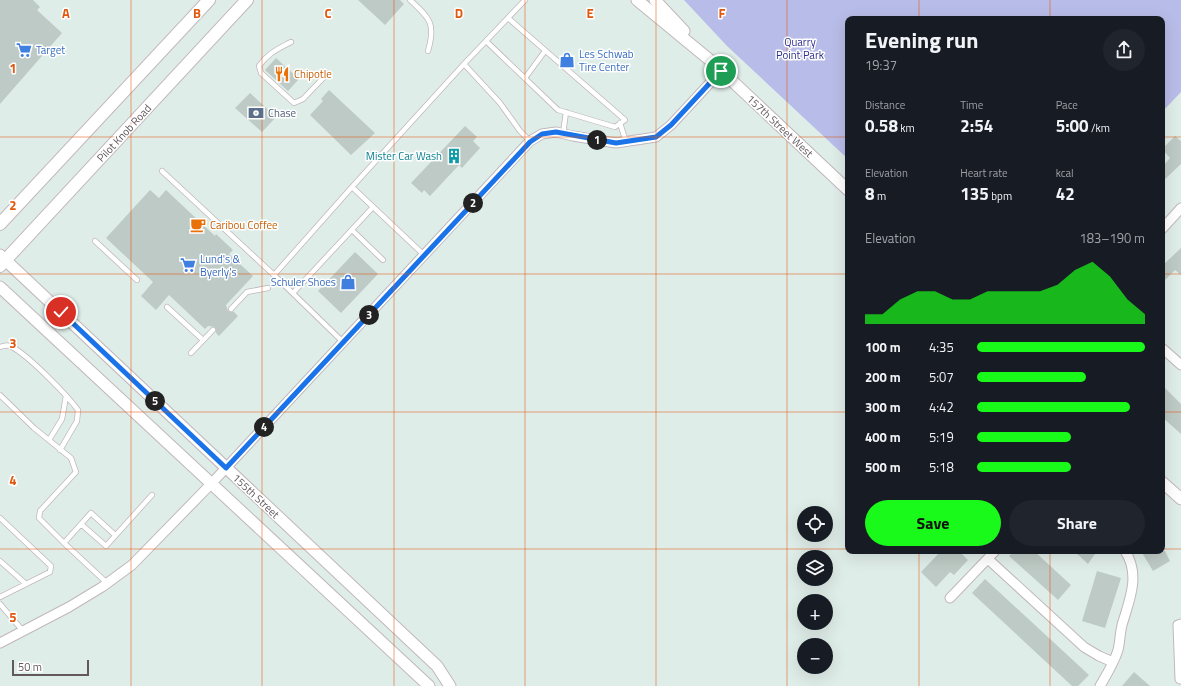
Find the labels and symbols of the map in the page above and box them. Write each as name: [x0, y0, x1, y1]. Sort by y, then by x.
text: A: [62, 3, 70, 23]
text: B: [193, 3, 201, 23]
text: C: [324, 3, 332, 23]
text: D: [455, 3, 463, 23]
text: E: [586, 3, 594, 23]
text: F: [719, 3, 726, 23]
park label: Quarry Point Park: [776, 34, 825, 63]
supermarket icon: Target: [15, 41, 33, 59]
place label: Target: [36, 42, 65, 58]
place label: Les Schwab Tire Center: [579, 46, 634, 75]
shop icon: Les Schwab Tire Center: [558, 51, 576, 69]
pin: [704, 54, 738, 88]
text: 1: [9, 58, 17, 78]
restaurant icon: Chipotle: [273, 65, 291, 83]
place label: Chipotle: [294, 66, 332, 82]
street label: 157th Street West: [743, 91, 817, 161]
street label: Pilot Knob Road: [93, 101, 155, 165]
bank icon: Chase: [247, 104, 265, 122]
place label: Chase: [268, 105, 297, 121]
pin: 1: [587, 130, 607, 150]
building icon: Mister Car Wash: [445, 147, 463, 165]
place label: Mister Car Wash: [366, 148, 442, 164]
pin: 2: [463, 193, 483, 213]
text: 2: [9, 195, 17, 215]
cafe icon: Caribou Coffee: [189, 216, 207, 234]
place label: Caribou Coffee: [210, 217, 278, 233]
place label: Lund's & Byerly's: [200, 251, 241, 280]
supermarket icon: Lund's & Byerly's: [179, 256, 197, 274]
shop icon: Schuler Shoes: [339, 273, 357, 291]
place label: Schuler Shoes: [271, 274, 336, 290]
pin: [44, 295, 78, 329]
pin: 3: [359, 305, 379, 325]
text: 3: [9, 333, 17, 353]
pin: 5: [145, 391, 165, 411]
pin: 4: [254, 417, 274, 437]
text: 4: [9, 470, 17, 490]
street label: 155th Street: [229, 470, 283, 522]
text: 5: [9, 607, 17, 627]
scale bar: [12, 658, 89, 677]

